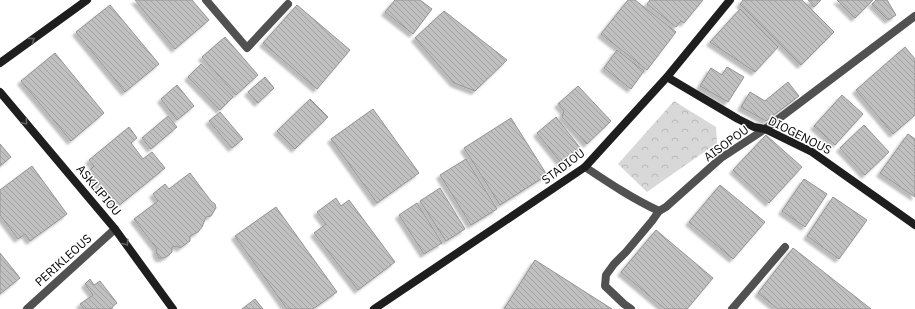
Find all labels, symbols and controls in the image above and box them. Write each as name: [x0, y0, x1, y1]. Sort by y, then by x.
one-way arrow: [27, 38, 34, 45]
street label: DIOGENOUS: [766, 113, 834, 157]
one-way arrow: [21, 117, 28, 124]
street label: AISOPOU: [701, 122, 751, 164]
street label: STADIOU: [538, 145, 588, 187]
street label: ASKLIPIOU: [73, 162, 125, 218]
street label: PERIKLEOUS: [32, 231, 94, 289]
one-way arrow: [121, 239, 128, 246]

